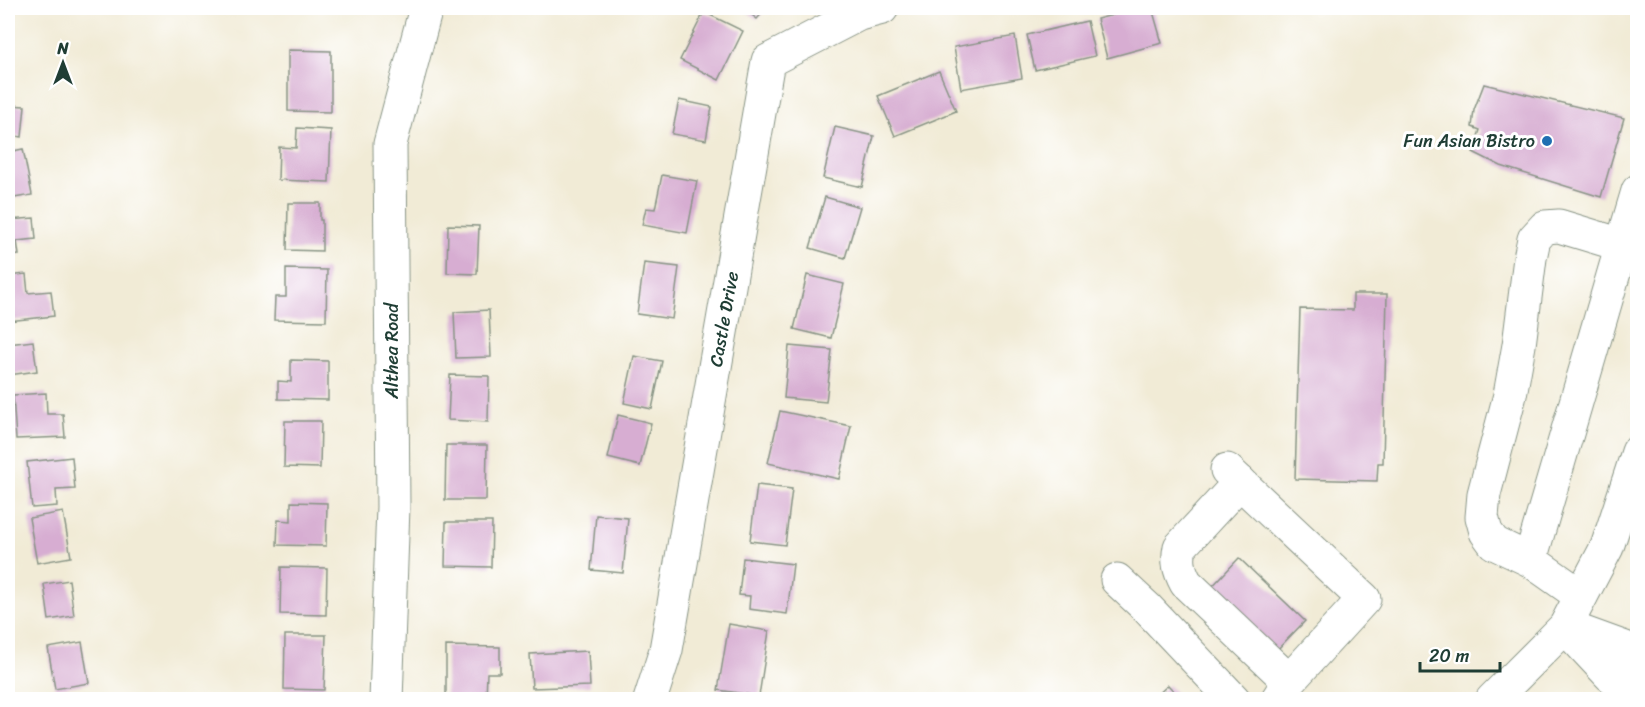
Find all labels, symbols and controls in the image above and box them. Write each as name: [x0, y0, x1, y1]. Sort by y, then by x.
north arrow: [33, 33, 93, 93]
text: N: [56, 34, 69, 63]
place label: Fun Asian Bistro: [1404, 125, 1535, 157]
marker: Fun Asian Bistro: [1540, 134, 1554, 148]
street label: Castle Drive: [700, 269, 748, 369]
street label: Althea Road: [376, 302, 408, 400]
scale bar: [1420, 635, 1500, 673]
text: 20 m: [1429, 640, 1469, 672]

